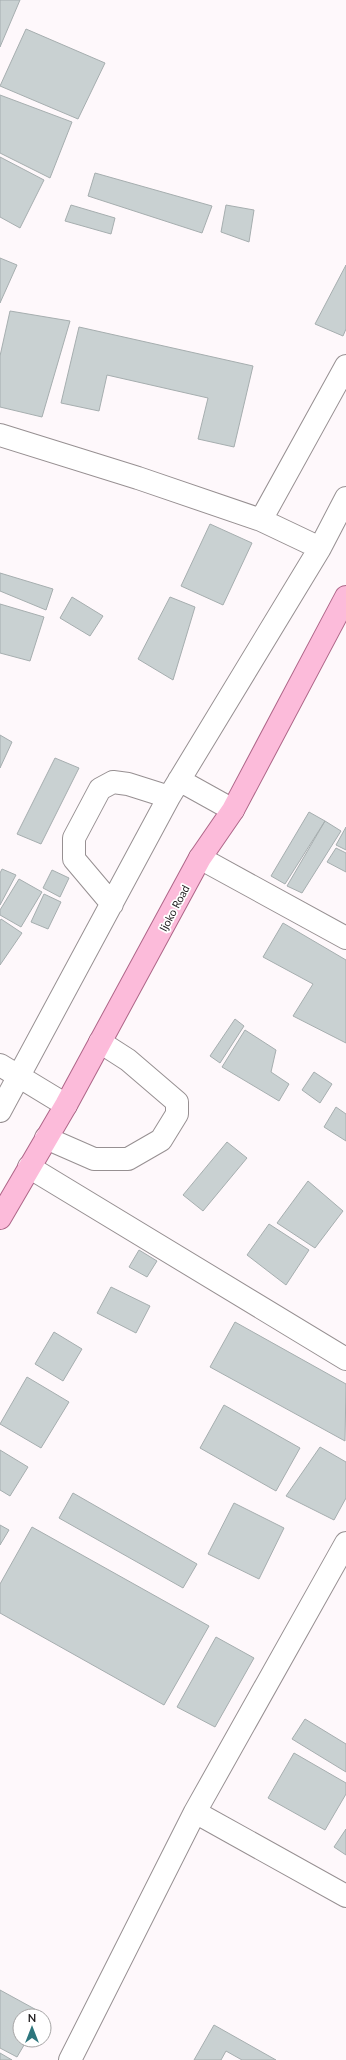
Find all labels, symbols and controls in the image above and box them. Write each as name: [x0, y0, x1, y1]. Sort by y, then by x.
street label: Ijoko Road: [156, 883, 192, 933]
north arrow: [12, 2008, 52, 2048]
text: N: [28, 2011, 36, 2024]

